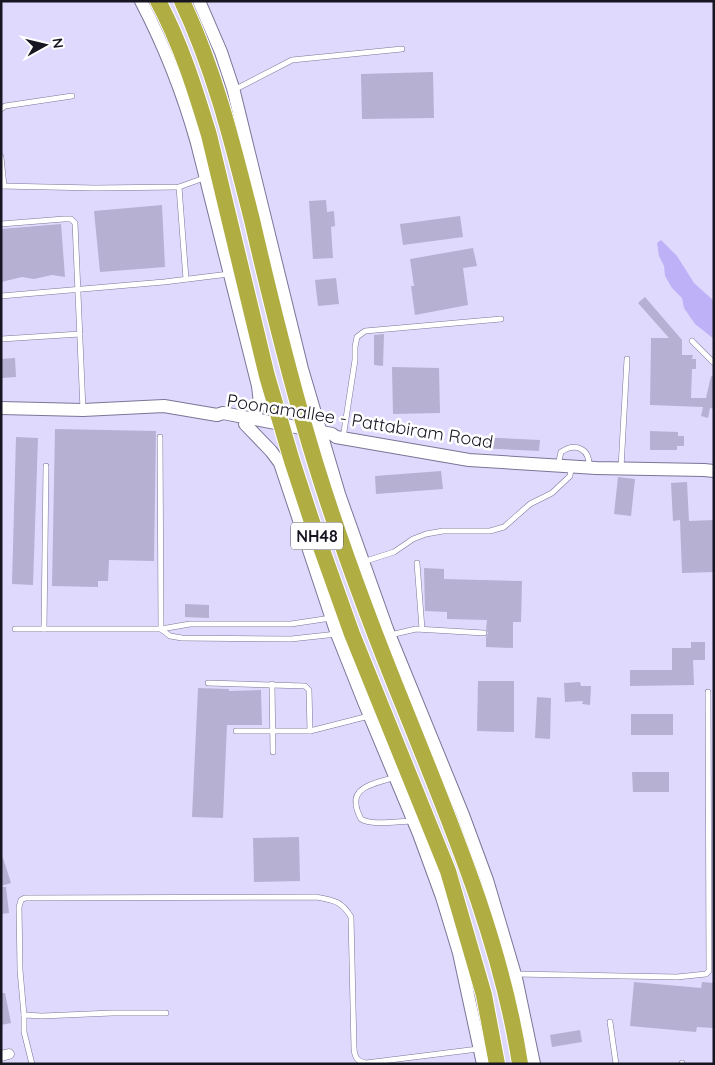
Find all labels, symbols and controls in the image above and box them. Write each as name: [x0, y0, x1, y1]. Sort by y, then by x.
north arrow: [20, 20, 70, 70]
text: N: [48, 37, 68, 50]
street label: Poonamallee - Pattabiram Road: [225, 389, 495, 453]
road number: NH48: [291, 522, 343, 550]

